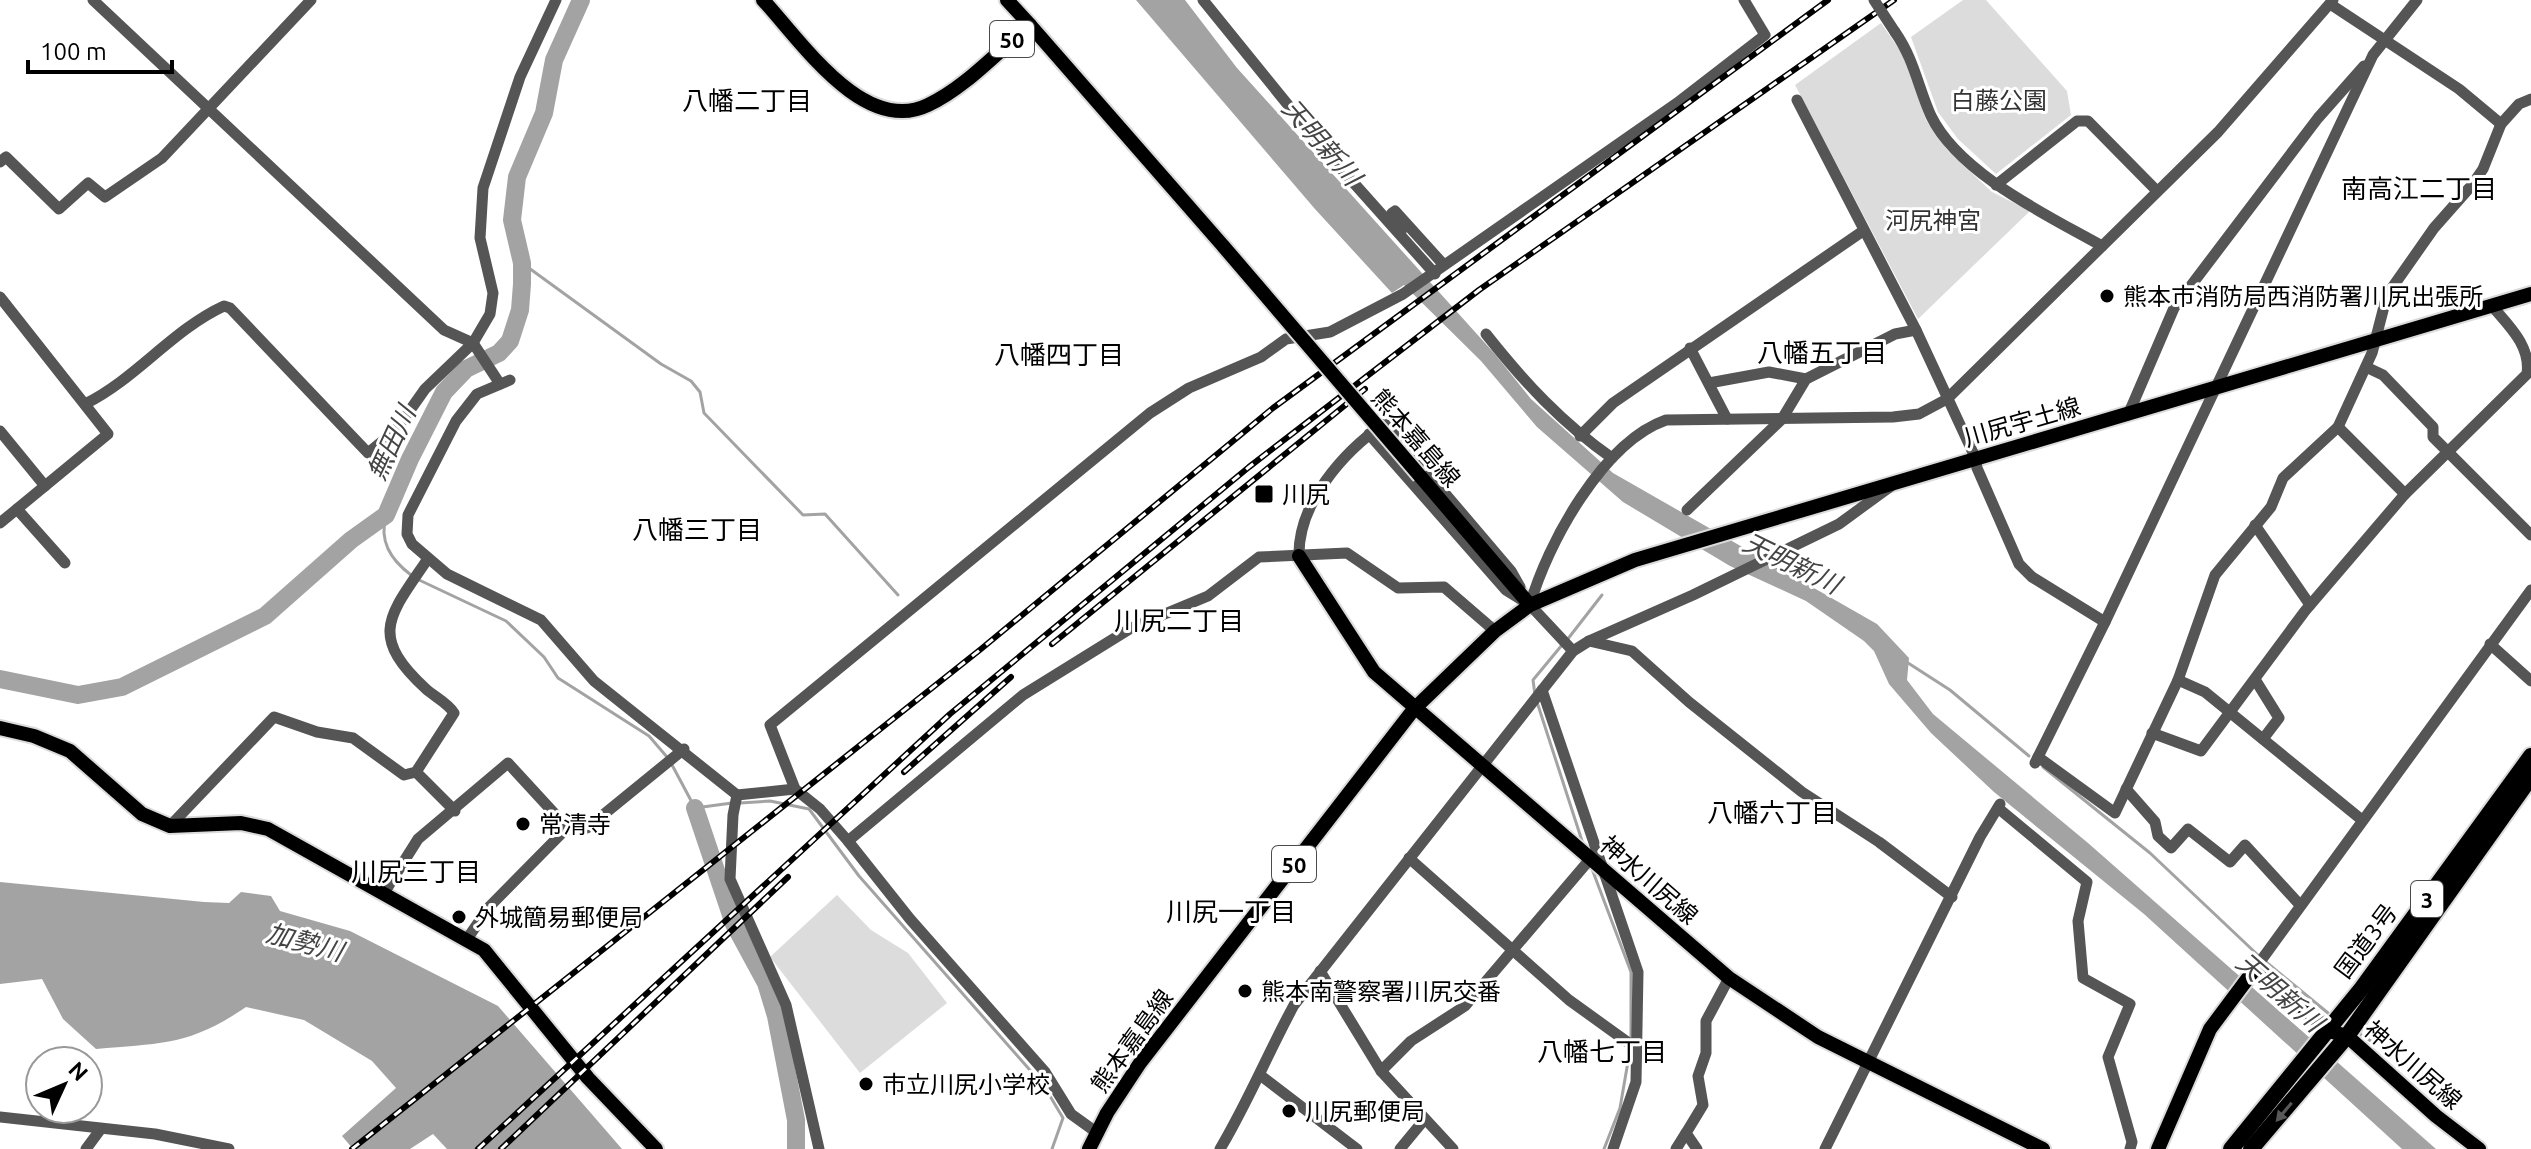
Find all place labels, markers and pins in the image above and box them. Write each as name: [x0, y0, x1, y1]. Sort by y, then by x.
place label: 熊本市消防局西消防署川尻出張所: [2123, 283, 2483, 310]
marker: 熊本市消防局西消防署川尻出張所: [2098, 287, 2116, 305]
place label: 川尻: [1282, 481, 1330, 508]
marker: 川尻: [1253, 483, 1275, 505]
place label: 常清寺: [539, 811, 611, 838]
marker: 常清寺: [514, 815, 532, 833]
place label: 外城簡易郵便局: [475, 904, 643, 931]
marker: 外城簡易郵便局: [450, 908, 468, 926]
place label: 熊本南警察署川尻交番: [1261, 978, 1501, 1005]
marker: 熊本南警察署川尻交番: [1236, 982, 1254, 1000]
place label: 市立川尻小学校: [882, 1071, 1050, 1098]
marker: 市立川尻小学校: [857, 1075, 875, 1093]
place label: 川尻郵便局: [1305, 1098, 1425, 1125]
marker: 川尻郵便局: [1280, 1102, 1298, 1120]

